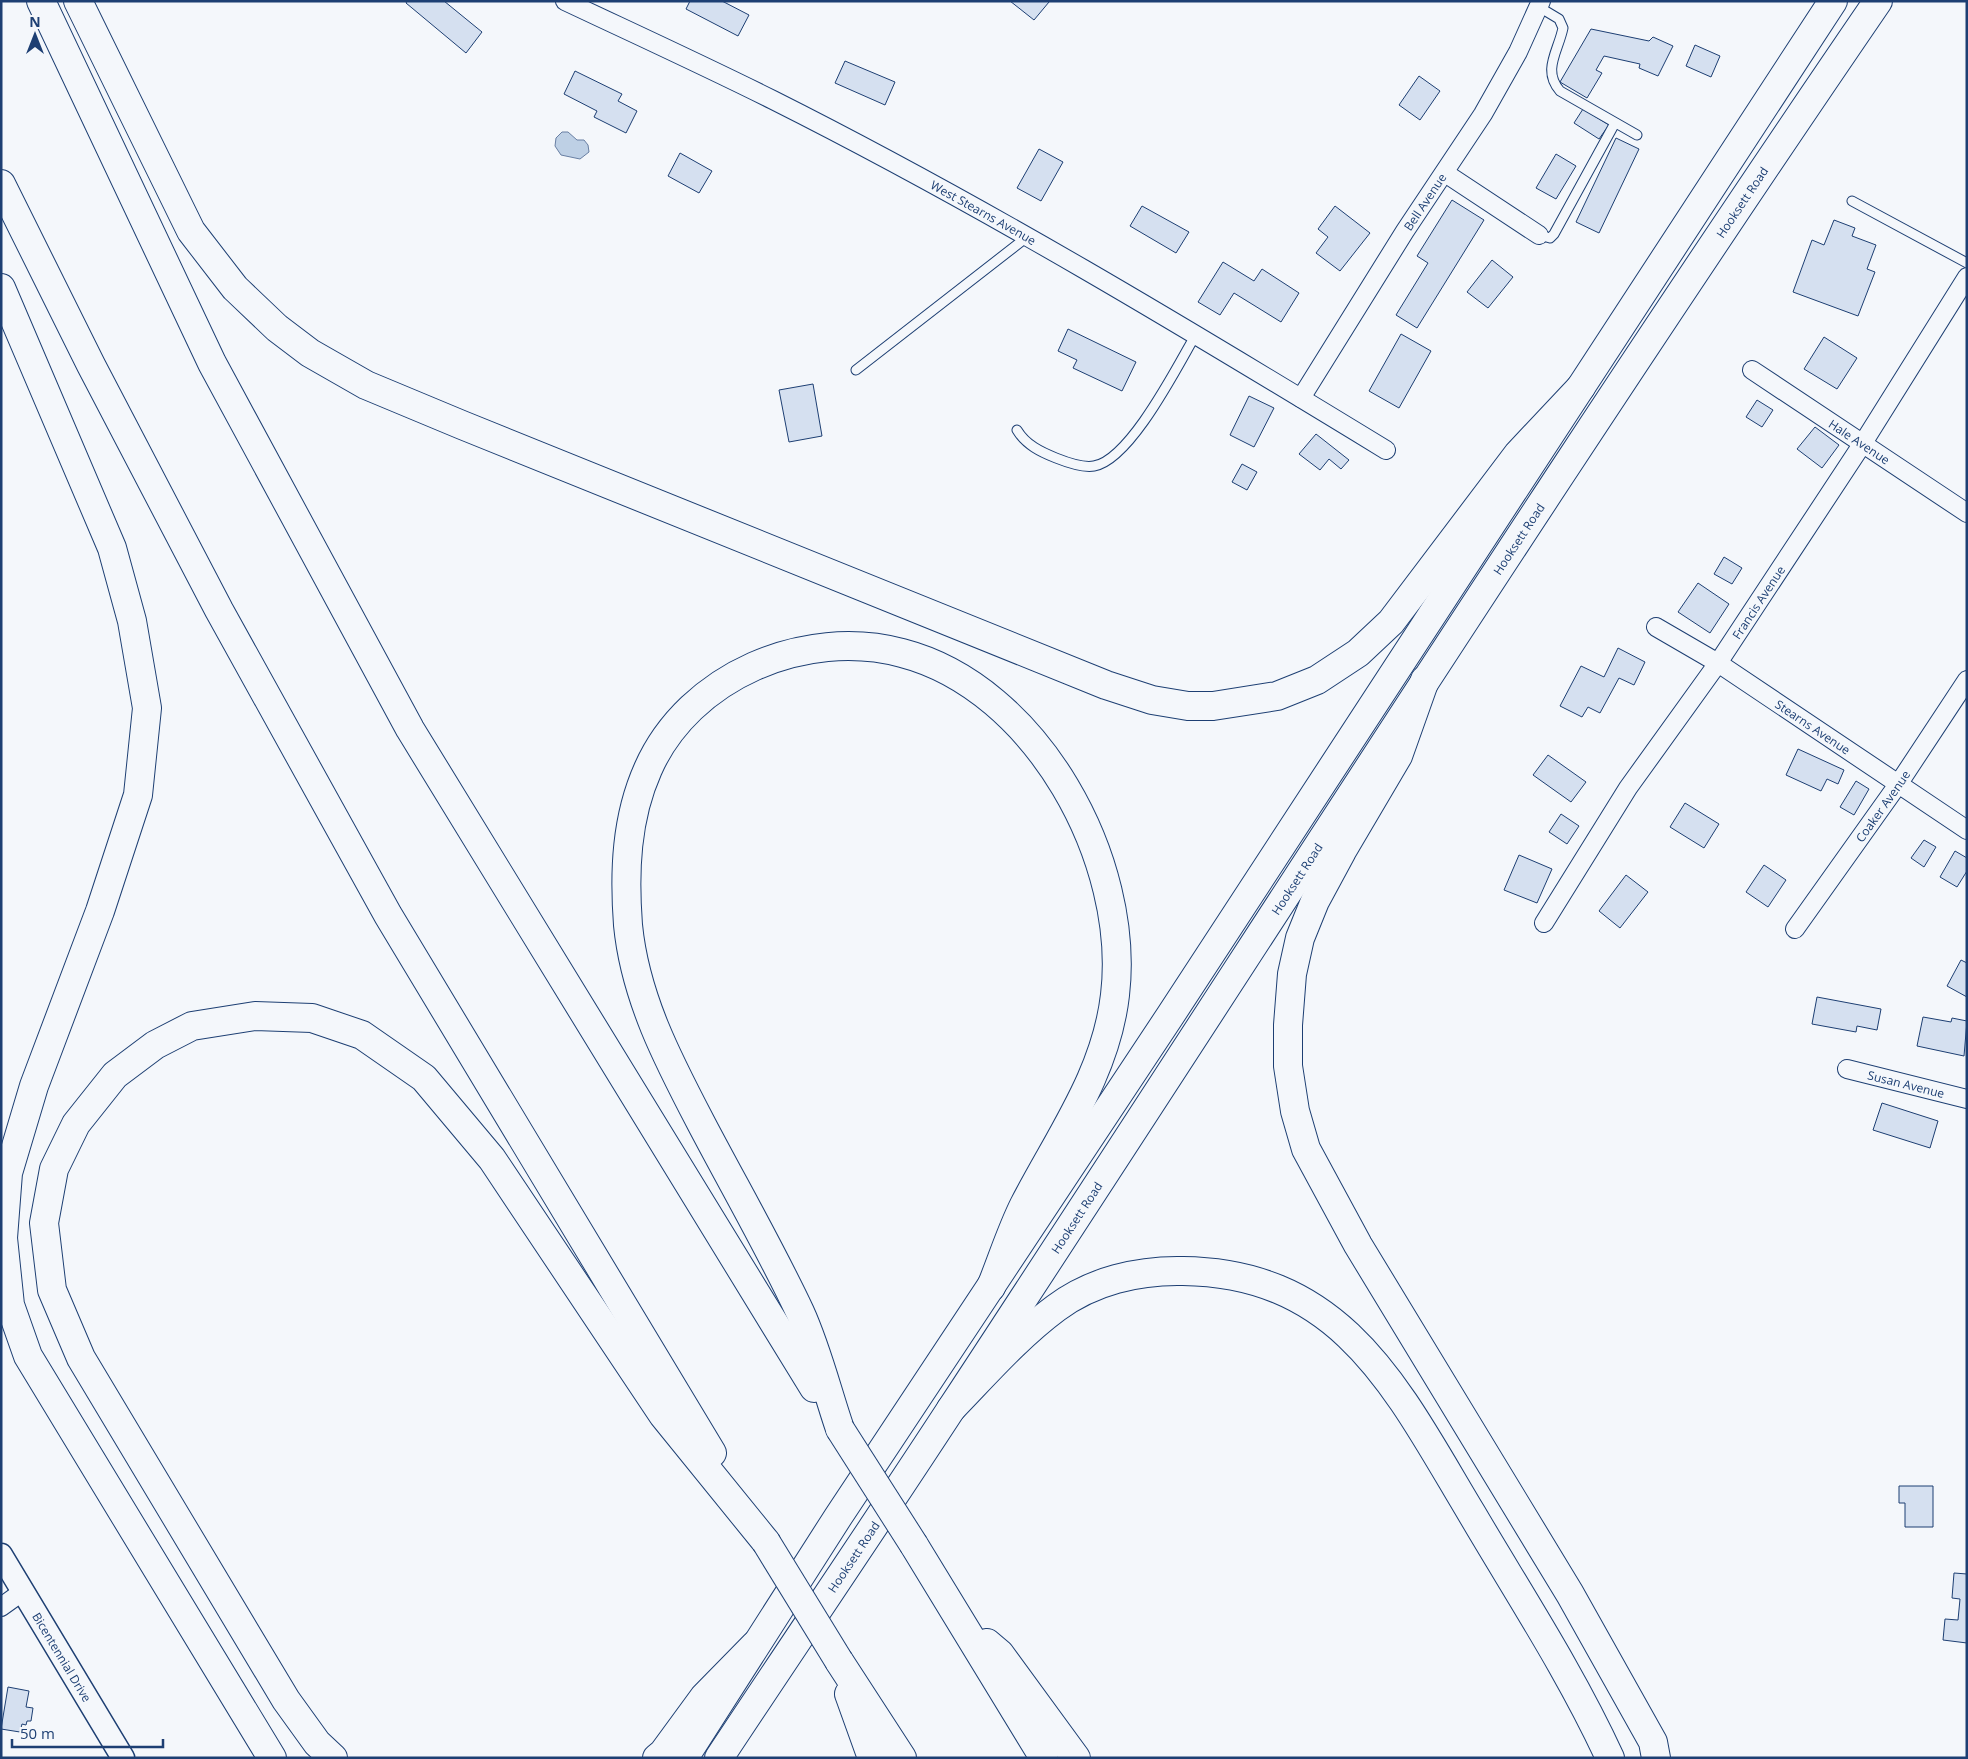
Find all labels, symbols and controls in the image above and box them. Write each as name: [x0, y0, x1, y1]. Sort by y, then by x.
north arrow: [10, 10, 60, 60]
text: N: [29, 12, 41, 31]
street label: Hooksett Road: [1712, 163, 1772, 241]
street label: Bell Avenue: [1399, 169, 1450, 234]
street label: West Stearns Avenue: [928, 176, 1040, 249]
street label: Hale Avenue: [1825, 415, 1894, 468]
street label: Hooksett Road: [1489, 500, 1548, 578]
street label: Francis Avenue: [1728, 562, 1789, 642]
street label: Stearns Avenue: [1772, 695, 1854, 758]
street label: Coaker Avenue: [1851, 766, 1914, 845]
street label: Hooksett Road: [1267, 840, 1326, 918]
street label: Susan Avenue: [1866, 1066, 1947, 1102]
street label: Hooksett Road: [1047, 1178, 1106, 1257]
street label: Hooksett Road: [823, 1518, 883, 1596]
street label: Bicentennial Drive: [29, 1609, 96, 1705]
scale bar: [12, 1716, 164, 1748]
text: 50 m: [20, 1723, 55, 1743]

